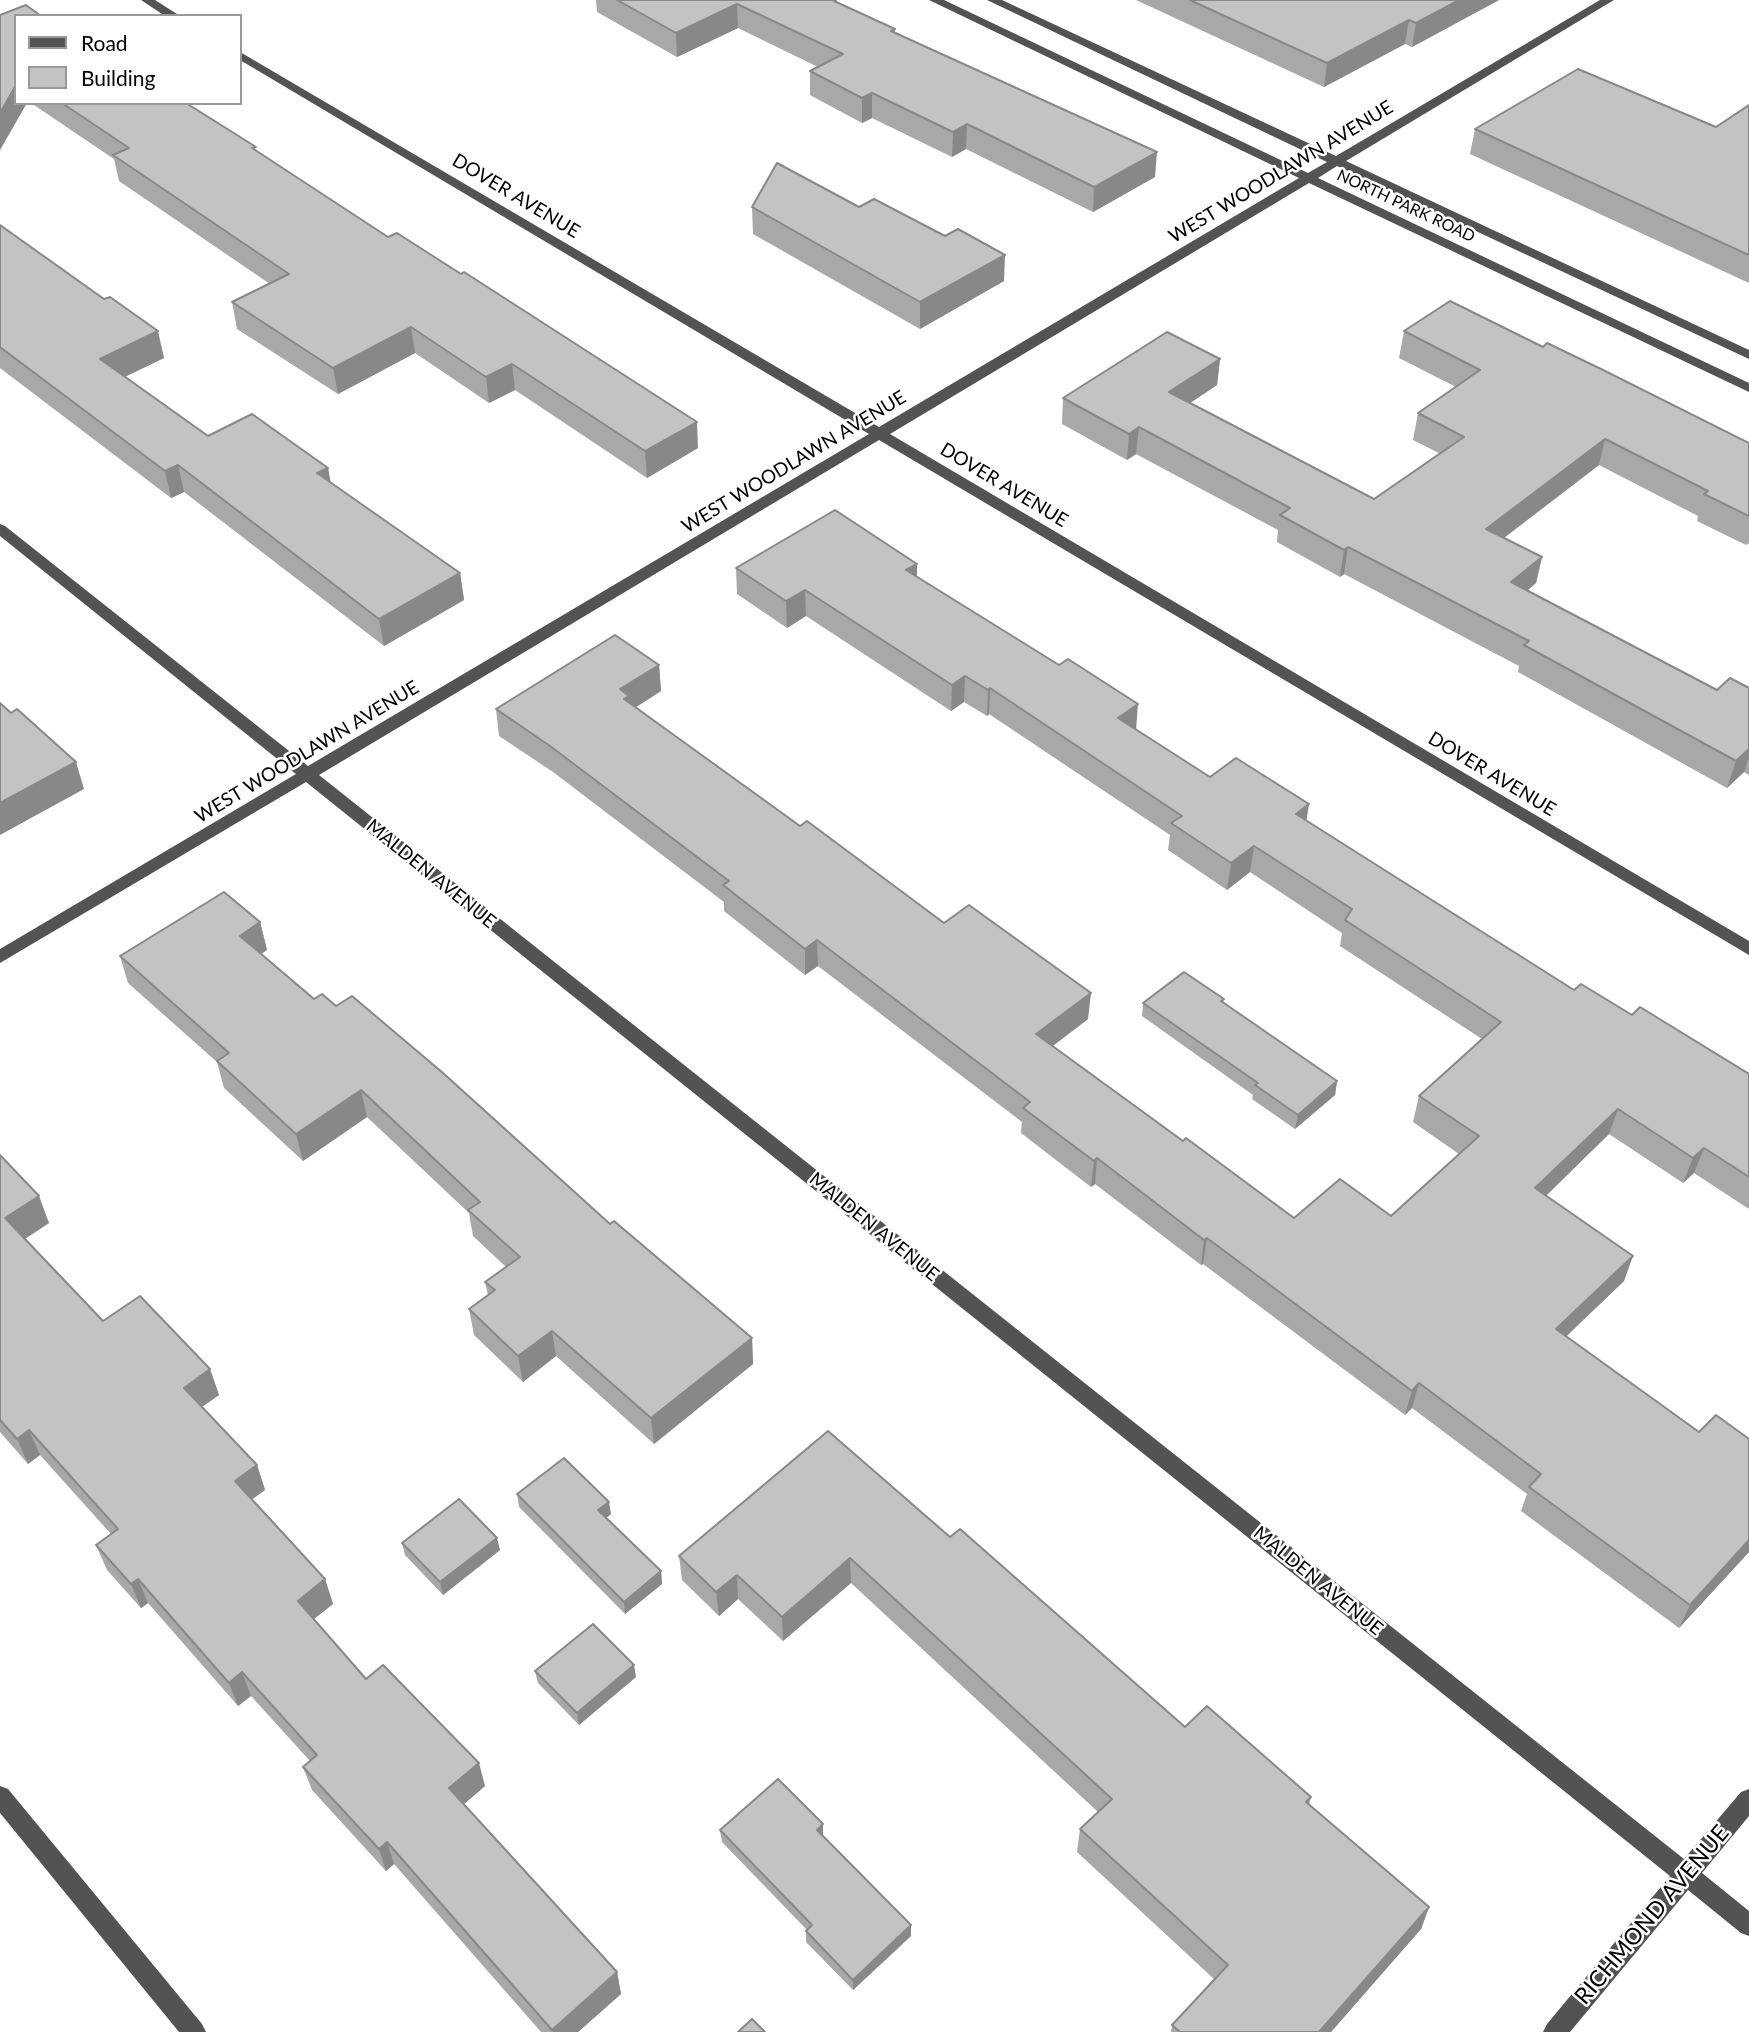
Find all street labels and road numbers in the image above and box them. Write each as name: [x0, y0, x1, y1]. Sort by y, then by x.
street label: WEST WOODLAWN AVENUE: [1165, 96, 1397, 248]
street label: DOVER AVENUE: [448, 149, 584, 243]
street label: NORTH PARK ROAD: [1334, 166, 1478, 246]
street label: WEST WOODLAWN AVENUE: [678, 386, 910, 538]
street label: DOVER AVENUE: [936, 438, 1072, 532]
street label: WEST WOODLAWN AVENUE: [191, 676, 423, 828]
street label: DOVER AVENUE: [1424, 727, 1560, 821]
street label: MALDEN AVENUE: [362, 815, 500, 933]
street label: MALDEN AVENUE: [805, 1168, 943, 1286]
street label: MALDEN AVENUE: [1249, 1522, 1387, 1640]
street label: RICHMOND AVENUE: [1569, 1820, 1735, 2010]

